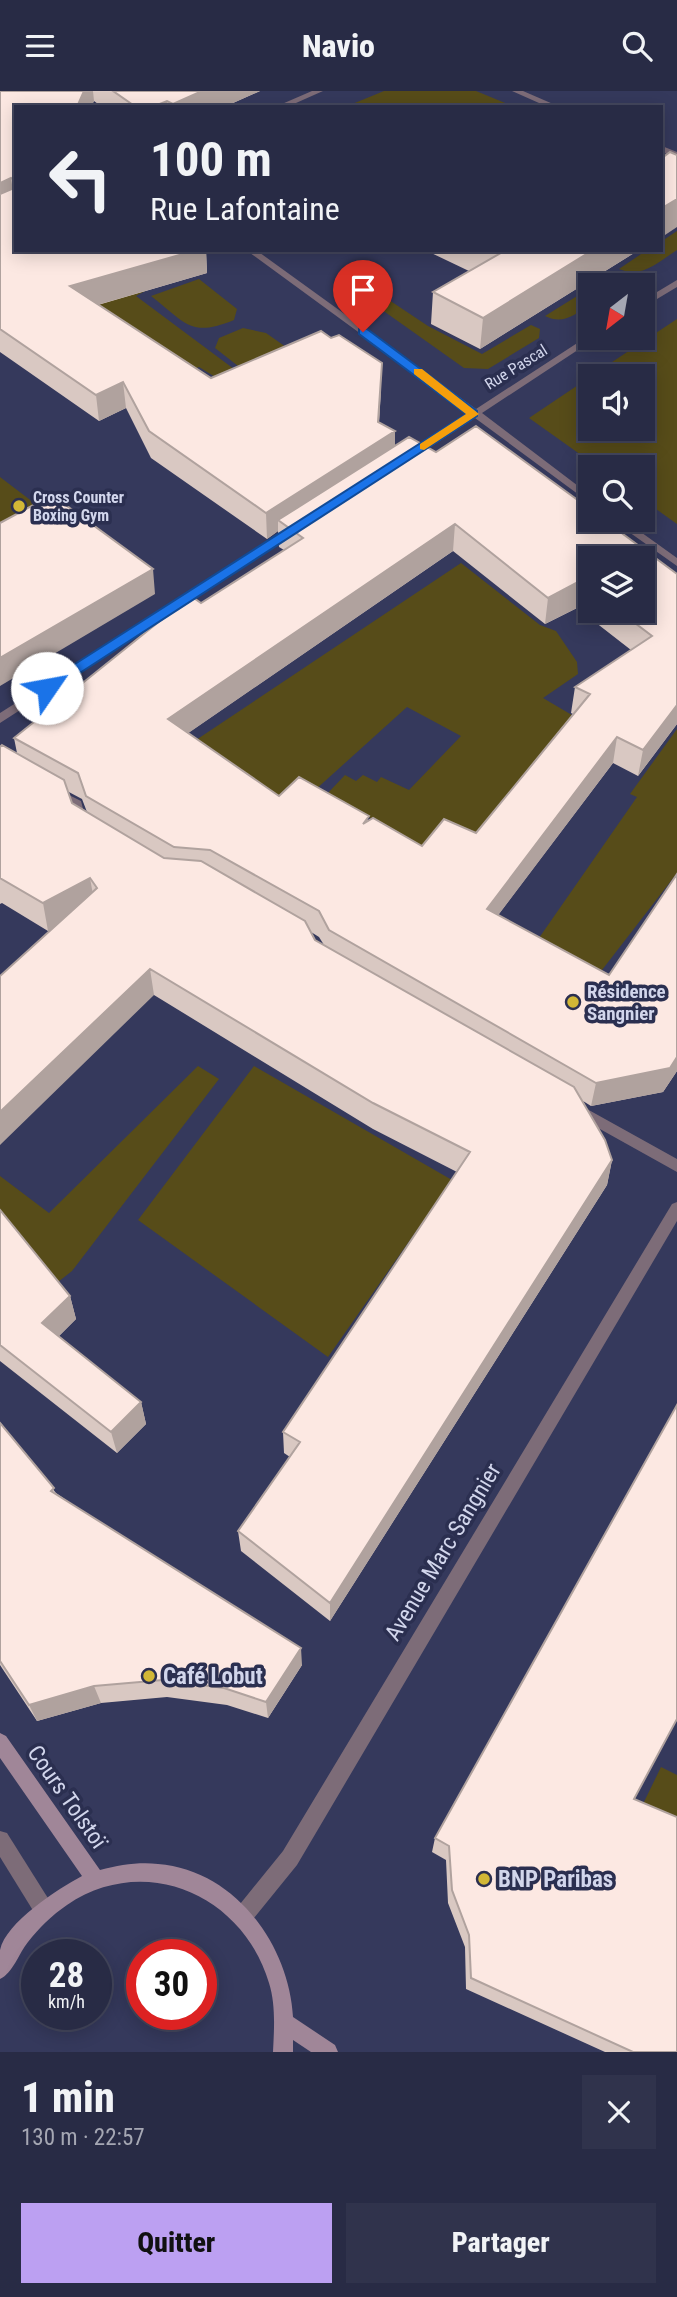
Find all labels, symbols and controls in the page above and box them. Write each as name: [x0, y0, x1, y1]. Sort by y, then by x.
icon: menu: [21, 27, 59, 65]
text: Navio: [302, 27, 375, 65]
icon: search: [618, 27, 656, 65]
text: 100 m: [150, 131, 272, 188]
icon: left: [35, 133, 126, 224]
text: Rue Lafontaine: [150, 190, 340, 228]
pin: [333, 260, 393, 332]
icon: arrive: [344, 271, 382, 309]
north arrow: [578, 273, 654, 350]
map controls: [578, 273, 655, 623]
street label: Rue Pascal: [481, 340, 551, 394]
button: sound: [578, 364, 655, 441]
button: search: [578, 455, 655, 532]
place label: Cross Counter Boxing Gym: [33, 488, 124, 525]
marker: Cross Counter Boxing Gym: [11, 498, 27, 514]
button: layers: [578, 546, 655, 623]
position arrow: [10, 651, 84, 725]
place label: Résidence Sangnier: [587, 980, 666, 1025]
marker: Résidence Sangnier: [565, 994, 581, 1010]
street label: Avenue Marc Sangnier: [379, 1458, 507, 1646]
place label: Café Lobut: [163, 1663, 263, 1690]
marker: Café Lobut: [141, 1668, 157, 1684]
street label: Cours Tolstoï: [22, 1740, 113, 1855]
place label: BNP Paribas: [498, 1866, 613, 1893]
marker: BNP Paribas: [476, 1871, 492, 1887]
speed limit sign: 30: [126, 1939, 217, 2030]
text: 28: [49, 1955, 84, 1996]
text: km/h: [48, 1991, 85, 2012]
text: 1 min: [21, 2073, 115, 2122]
button: close: [582, 2075, 656, 2149]
text: 130 m · 22:57: [21, 2124, 145, 2151]
button: Quitter: [21, 2203, 332, 2283]
button: Partager: [346, 2203, 656, 2283]

